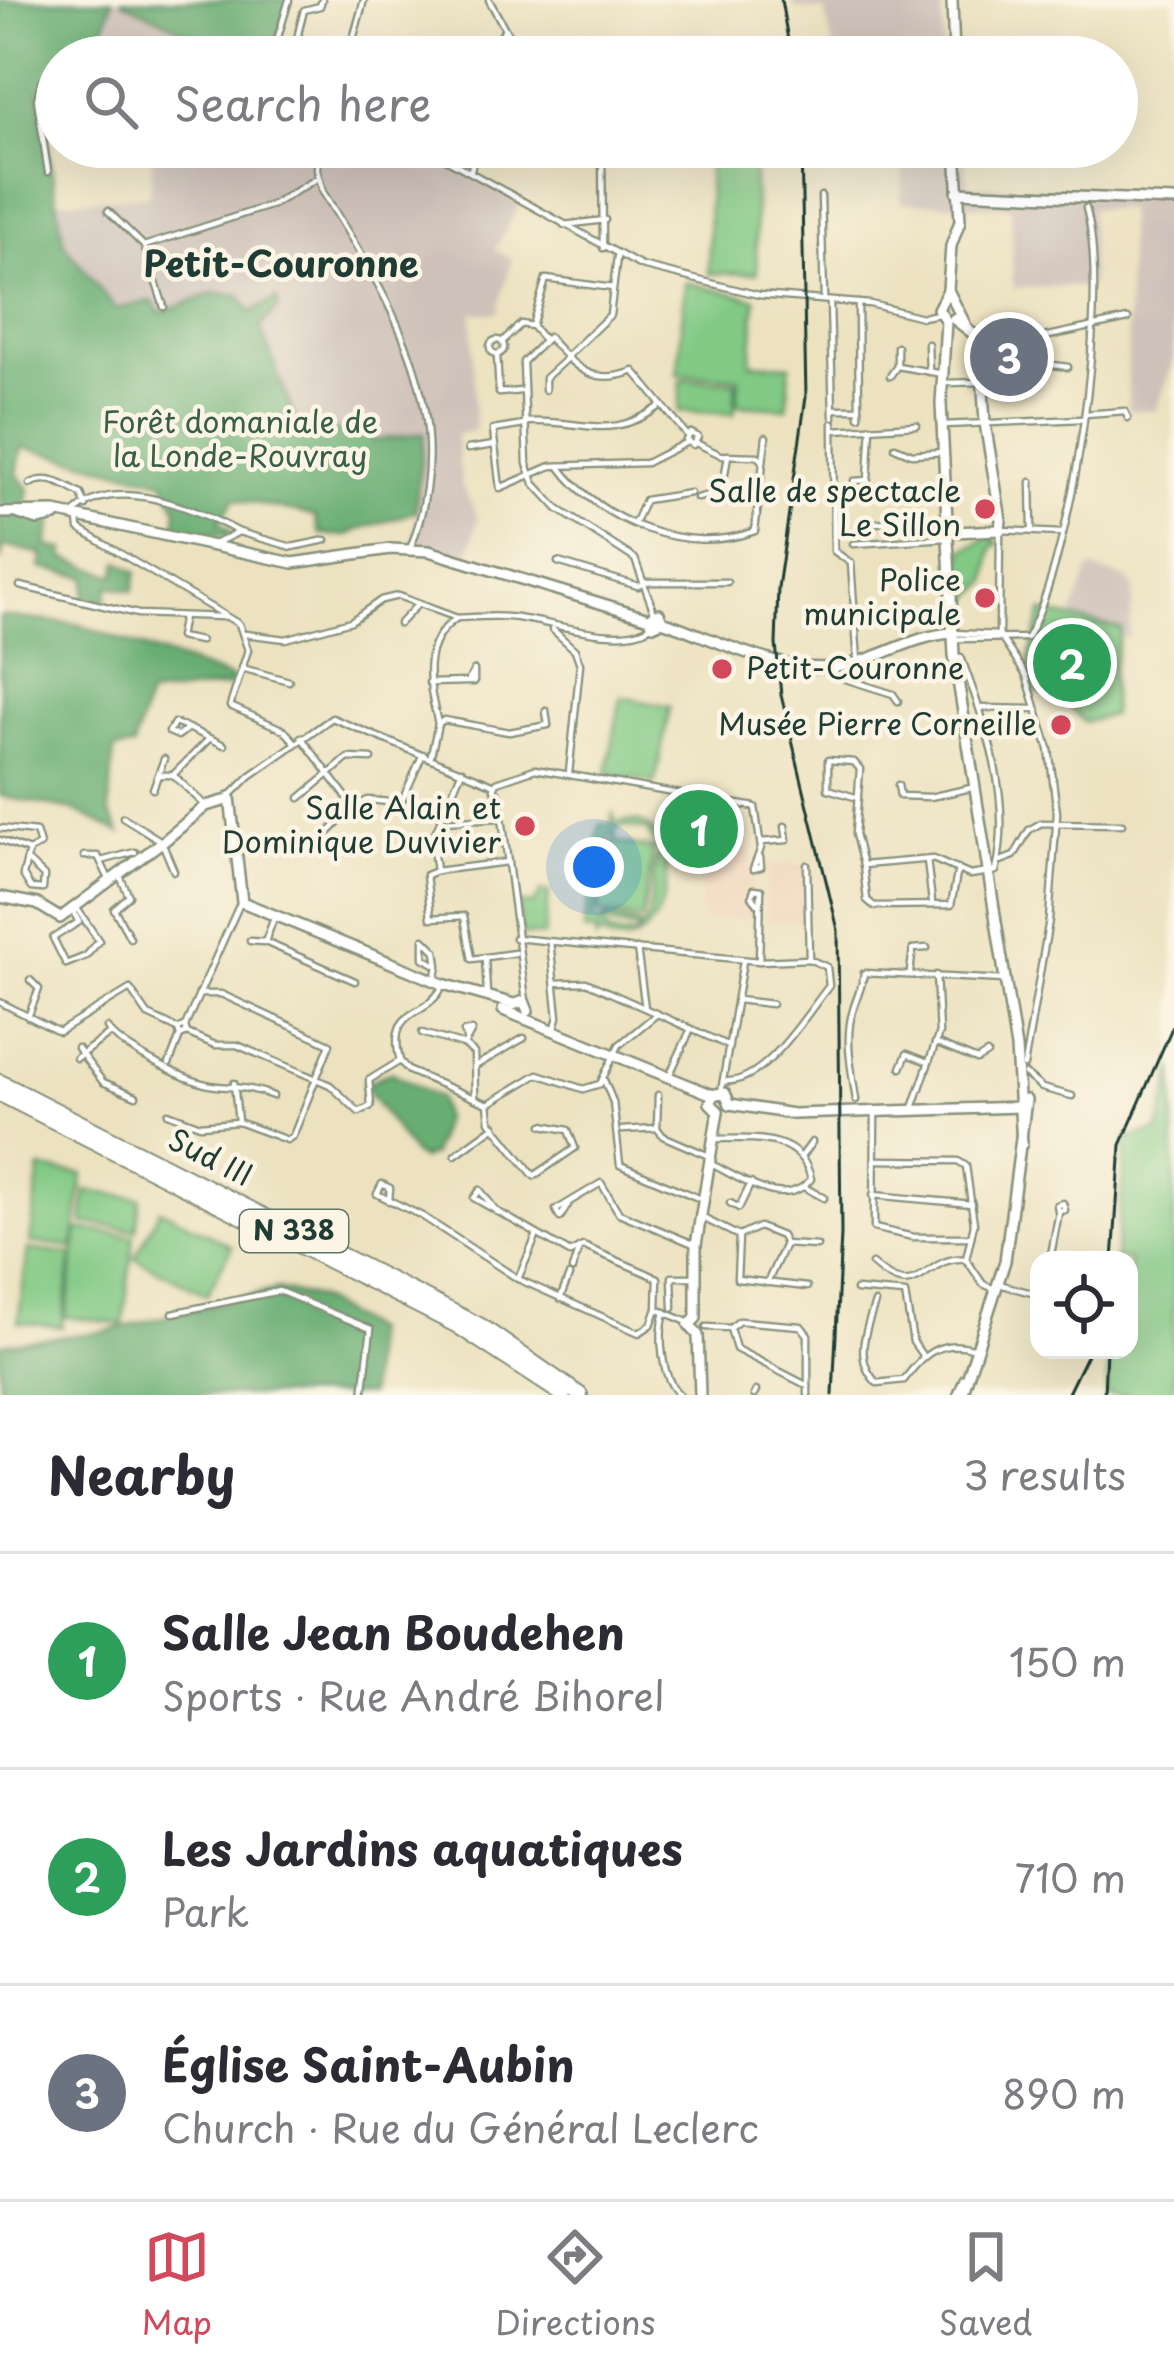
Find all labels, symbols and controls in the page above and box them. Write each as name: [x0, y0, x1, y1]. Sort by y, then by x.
search box: [36, 36, 1138, 168]
text: Search here: [174, 68, 431, 136]
icon: search: [78, 69, 144, 135]
district label: Petit-Couronne: [143, 235, 419, 289]
pin: 3: [970, 312, 1048, 402]
park label: Forêt domaniale de la Londe-Rouvray: [102, 398, 378, 477]
place label: Salle de spectacle Le Sillon: [709, 467, 961, 546]
marker: Salle de spectacle Le Sillon: [972, 496, 998, 522]
place label: Police municipale: [803, 556, 961, 635]
marker: Police municipale: [972, 585, 998, 611]
pin: 2: [1033, 618, 1111, 708]
place label: Petit-Couronne: [746, 644, 964, 689]
marker: Petit-Couronne: [709, 656, 735, 682]
place label: Musée Pierre Corneille: [718, 700, 1037, 745]
marker: Musée Pierre Corneille: [1048, 712, 1074, 738]
place label: Salle Alain et Dominique Duvivier: [222, 784, 501, 863]
pin: 1: [660, 784, 738, 874]
marker: Salle Alain et Dominique Duvivier: [512, 813, 538, 839]
your location: [564, 837, 624, 897]
street label: Sud III: [161, 1116, 261, 1196]
road number: N 338: [240, 1210, 348, 1252]
map controls: [1030, 1251, 1138, 1359]
button: locate: [1030, 1251, 1138, 1359]
text: Nearby: [48, 1435, 235, 1512]
text: 3 results: [963, 1444, 1126, 1503]
text: Salle Jean Boudehen: [162, 1597, 625, 1665]
text: 1: [78, 1631, 96, 1690]
text: 150 m: [1009, 1631, 1126, 1690]
text: Sports · Rue André Bihorel: [162, 1665, 664, 1724]
text: Les Jardins aquatiques: [162, 1813, 683, 1881]
text: 2: [73, 1847, 101, 1906]
text: 710 m: [1014, 1847, 1126, 1906]
text: Park: [162, 1881, 249, 1940]
text: Église Saint-Aubin: [162, 2029, 575, 2097]
text: 3: [74, 2063, 100, 2122]
text: 890 m: [1002, 2063, 1126, 2122]
text: Church · Rue du Général Leclerc: [162, 2097, 759, 2156]
tab: Map: [142, 2224, 212, 2346]
tab: Directions: [495, 2224, 656, 2346]
tab: Saved: [939, 2224, 1032, 2346]

